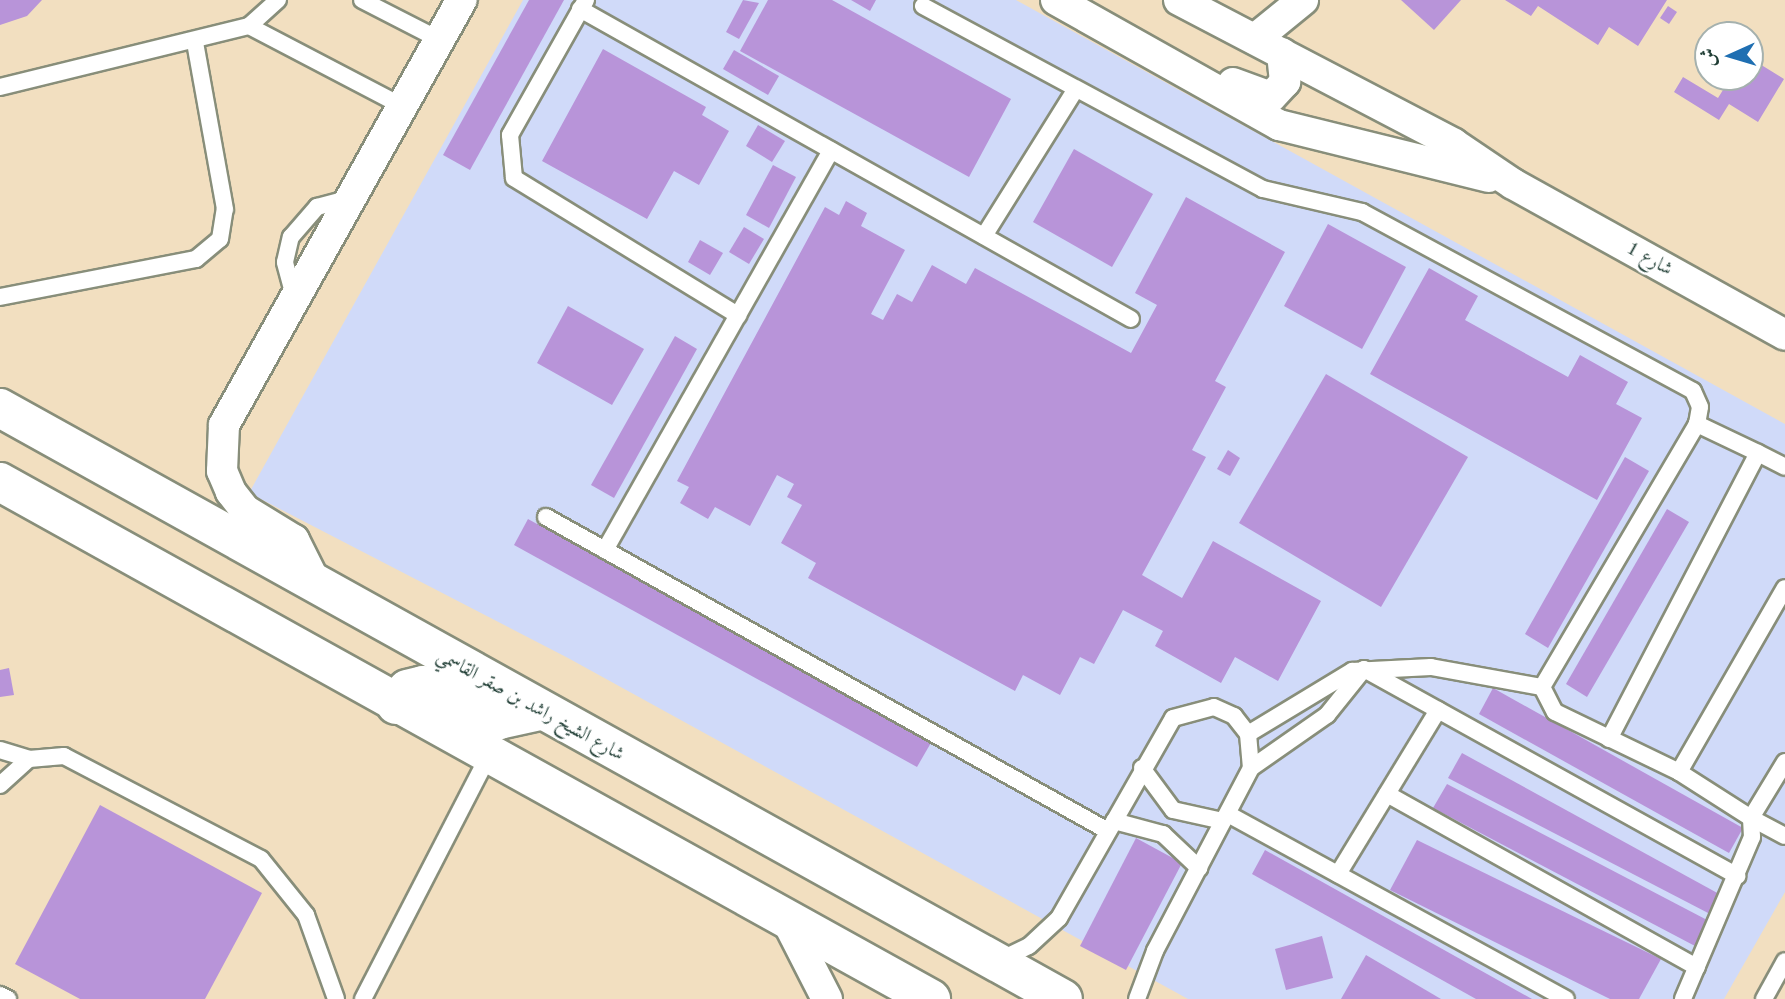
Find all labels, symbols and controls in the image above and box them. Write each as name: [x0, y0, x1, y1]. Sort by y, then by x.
north arrow: [1694, 21, 1764, 91]
text: ش: [1699, 47, 1720, 67]
street label: شارع 1: [1622, 238, 1676, 282]
street label: شارع الشيخ راشد بن صقر القاسمي: [432, 645, 628, 767]

